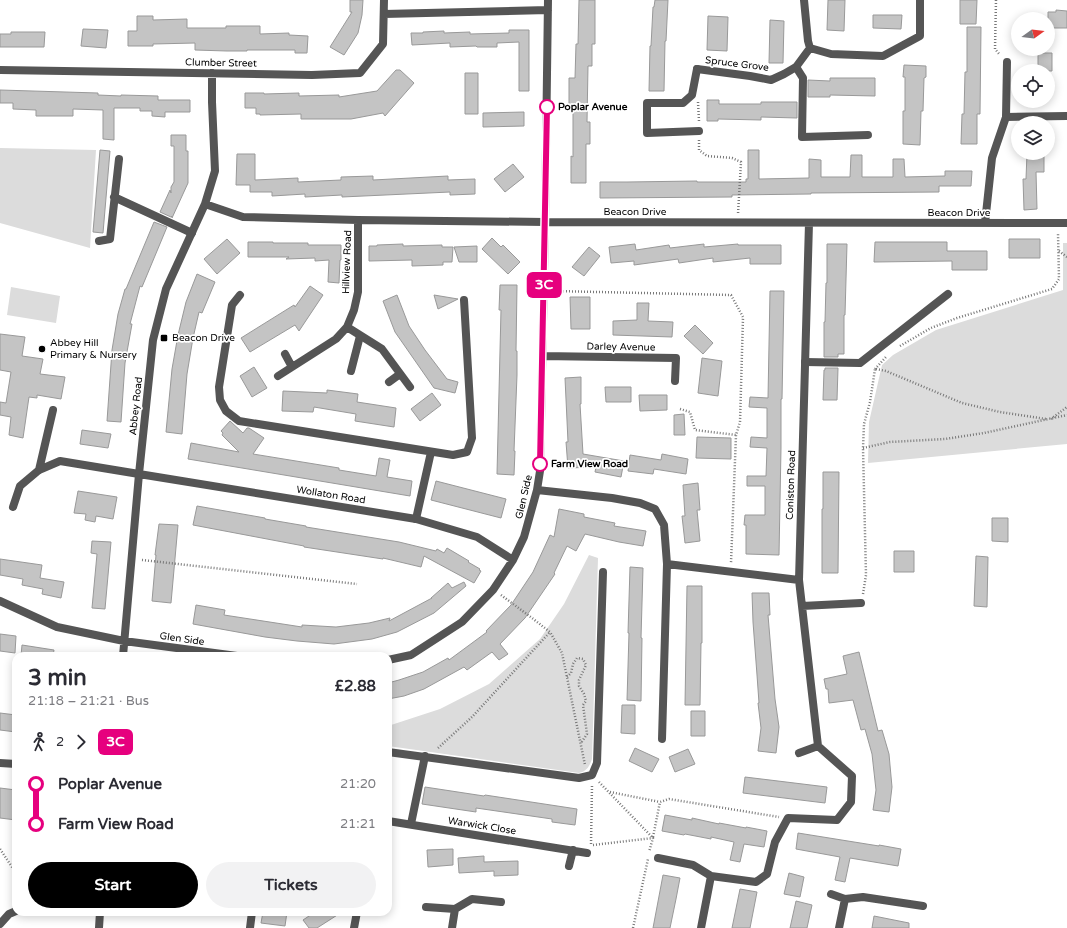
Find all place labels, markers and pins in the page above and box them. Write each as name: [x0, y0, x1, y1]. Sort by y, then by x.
marker: Poplar Avenue: [539, 99, 555, 115]
place label: Poplar Avenue: [558, 101, 628, 113]
place label: Beacon Drive: [172, 332, 235, 344]
marker: Beacon Drive: [159, 333, 169, 343]
place label: Abbey Hill Primary & Nursery: [50, 337, 138, 361]
marker: Abbey Hill Primary & Nursery: [37, 344, 47, 354]
marker: Farm View Road: [532, 456, 548, 472]
place label: Farm View Road: [551, 458, 628, 470]

